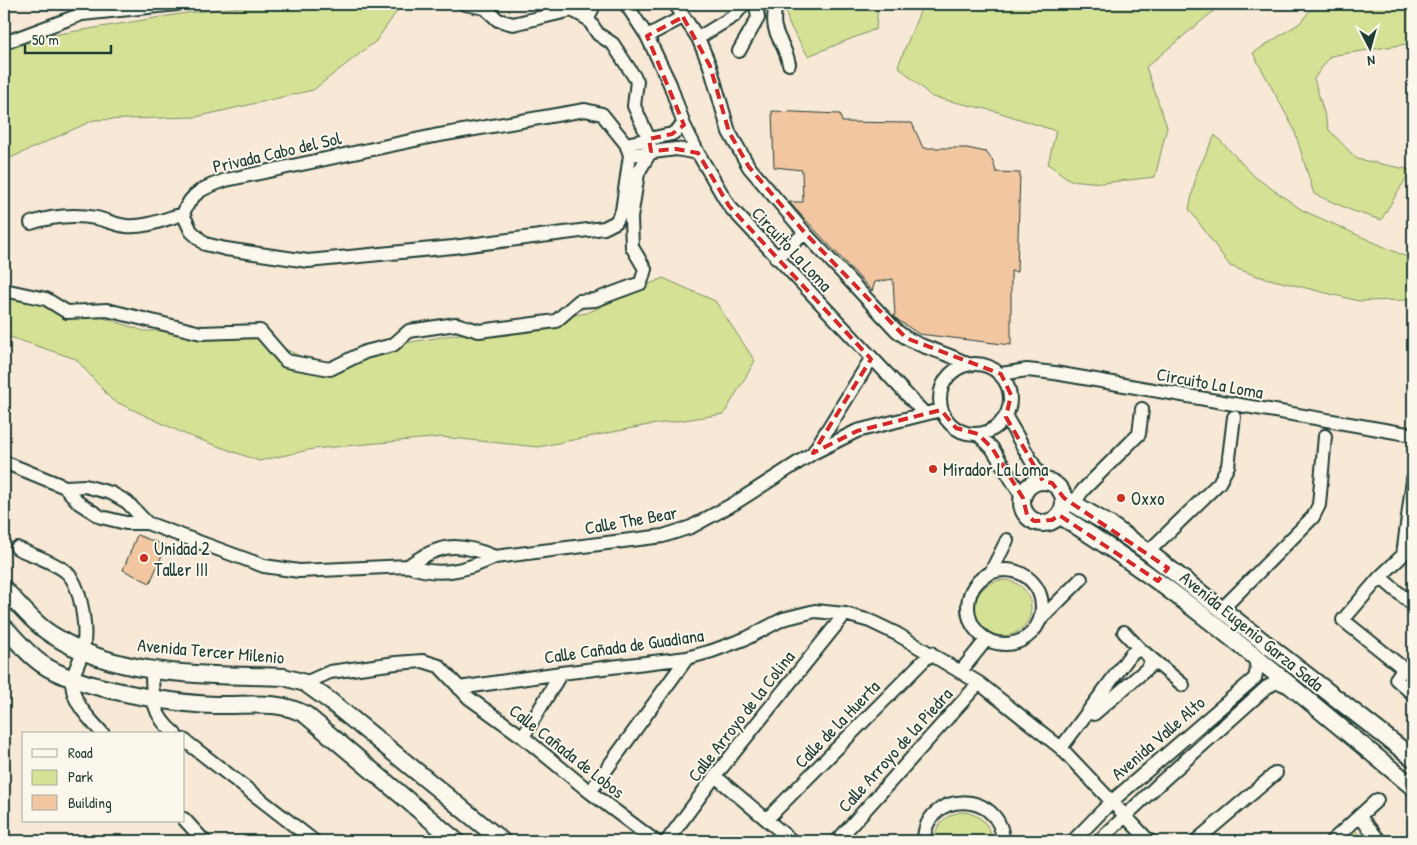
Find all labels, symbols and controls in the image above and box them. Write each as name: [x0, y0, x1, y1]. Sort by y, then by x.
scale bar: [25, 22, 111, 54]
north arrow: [1344, 22, 1394, 72]
text: 50 m: [32, 29, 59, 50]
text: N: [1366, 52, 1376, 71]
street label: Privada Cabo del Sol: [210, 125, 344, 179]
street label: Circuito La Loma: [746, 201, 838, 297]
street label: Circuito La Loma: [1155, 361, 1265, 405]
place label: Mirador La Loma: [943, 457, 1048, 482]
marker: Mirador La Loma: [927, 463, 939, 475]
place label: Oxxo: [1131, 486, 1164, 511]
marker: Oxxo: [1115, 492, 1127, 504]
street label: Calle The Bear: [583, 500, 679, 540]
place label: Unidad 2 Taller III: [154, 536, 210, 582]
marker: Unidad 2 Taller III: [138, 552, 150, 564]
street label: Avenida Eugenio Garza Sada: [1175, 565, 1329, 697]
street label: Calle Cañada de Guadiana: [543, 622, 705, 670]
street label: Avenida Tercer Milenio: [136, 632, 286, 670]
street label: Calle Arroyo de la Colina: [682, 645, 800, 787]
street label: Calle de la Huerta: [789, 675, 885, 773]
street label: Calle Arroyo de la Piedra: [832, 682, 958, 818]
street label: Avenida Valle Alto: [1106, 690, 1210, 786]
street label: Calle Cañada de Lobos: [504, 698, 630, 804]
legend: [22, 732, 185, 822]
text: Road: [68, 742, 93, 763]
text: Park: [68, 766, 93, 787]
text: Building: [68, 792, 112, 813]

